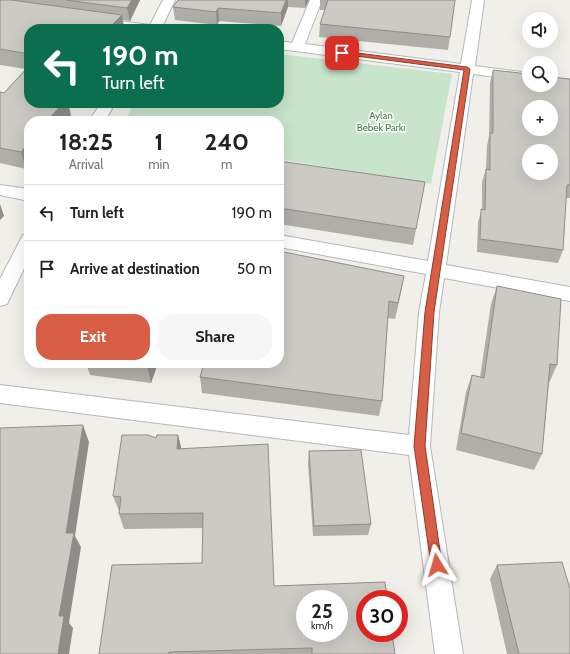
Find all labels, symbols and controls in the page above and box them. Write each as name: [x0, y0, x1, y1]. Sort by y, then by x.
map controls: [522, 12, 558, 180]
button: sound: [522, 12, 558, 48]
pin: [325, 36, 359, 70]
text: 190 m: [102, 38, 178, 72]
icon: left: [36, 40, 88, 92]
icon: arrive: [331, 42, 353, 64]
button: search: [522, 56, 558, 92]
text: Turn left: [102, 72, 165, 94]
button: +: [522, 100, 558, 136]
park label: Aylan Bebek Parkı: [357, 109, 405, 134]
text: 18:25: [59, 127, 113, 156]
text: 1: [154, 127, 163, 156]
text: 240: [205, 127, 249, 156]
button: −: [522, 144, 558, 180]
text: Arrival: [69, 156, 103, 172]
text: min: [148, 156, 170, 172]
text: m: [221, 156, 232, 172]
icon: left: [36, 202, 58, 224]
text: Turn left: [70, 204, 124, 222]
text: 190 m: [232, 204, 272, 222]
icon: arrive: [36, 258, 58, 280]
text: Arrive at destination: [70, 260, 200, 278]
text: 50 m: [237, 260, 272, 278]
button: Exit: [36, 314, 150, 360]
button: Share: [158, 314, 272, 360]
position arrow: [416, 544, 458, 586]
speed limit sign: 30: [356, 590, 408, 642]
text: 25: [311, 599, 333, 623]
text: km/h: [311, 619, 333, 632]

